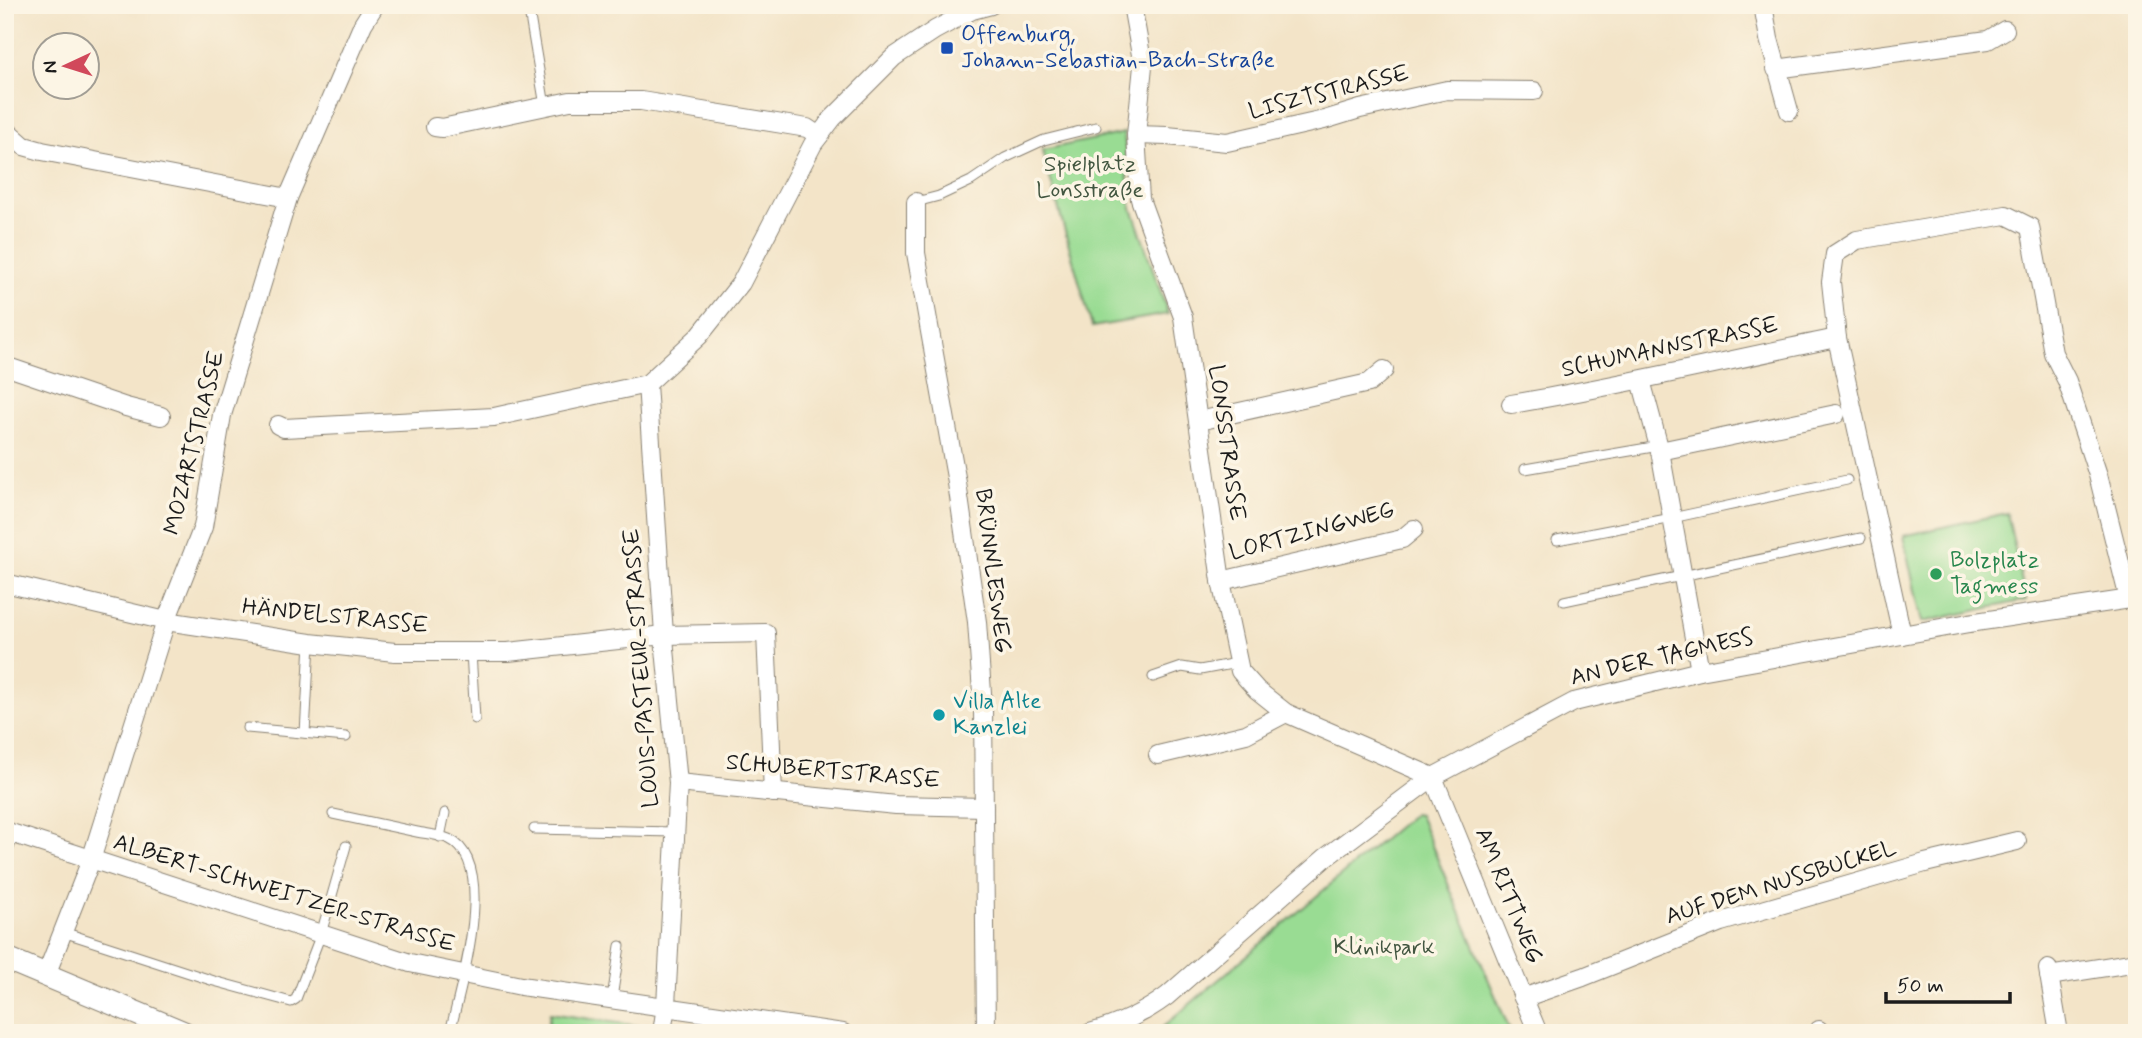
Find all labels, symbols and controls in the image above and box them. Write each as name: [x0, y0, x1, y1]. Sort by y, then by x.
place label: Offenburg, Johann-Sebastian-Bach-Straße: [961, 20, 1275, 76]
north arrow: [32, 32, 102, 102]
marker: Offenburg, Johann-Sebastian-Bach-Straße: [939, 40, 955, 56]
street label: LISZTSTRASSE: [1246, 59, 1412, 127]
text: N: [38, 60, 63, 74]
park label: Spielplatz Lonsstraße: [1036, 150, 1144, 206]
street label: SCHUMANNSTRASSE: [1559, 310, 1781, 386]
street label: MOZARTSTRASSE: [158, 348, 232, 538]
street label: LONSSTRASSE: [1200, 363, 1252, 523]
street label: BRÜNNLESWEG: [967, 487, 1017, 655]
street label: LORTZINGWEG: [1226, 496, 1398, 568]
street label: LOUIS-PASTEUR-STRASSE: [617, 527, 667, 809]
place label: Bolzplatz Tagmess: [1950, 546, 2039, 604]
marker: Bolzplatz Tagmess: [1928, 566, 1944, 582]
street label: HÄNDELSTRASSE: [240, 592, 430, 642]
street label: AN DER TAGMESS: [1568, 622, 1757, 694]
place label: Villa Alte Kanzlei: [953, 687, 1041, 743]
marker: Villa Alte Kanzlei: [931, 707, 947, 723]
street label: SCHUBERTSTRASSE: [725, 748, 941, 796]
street label: AM RITTWEG: [1467, 824, 1549, 968]
street label: ALBERT-SCHWEITZER-STRASSE: [110, 828, 458, 960]
street label: AUF DEM NUSSBUCKEL: [1662, 834, 1900, 932]
park label: Klinikpark: [1333, 933, 1435, 963]
scale bar: [1886, 961, 2011, 1005]
text: 50 m: [1897, 972, 1944, 1000]

